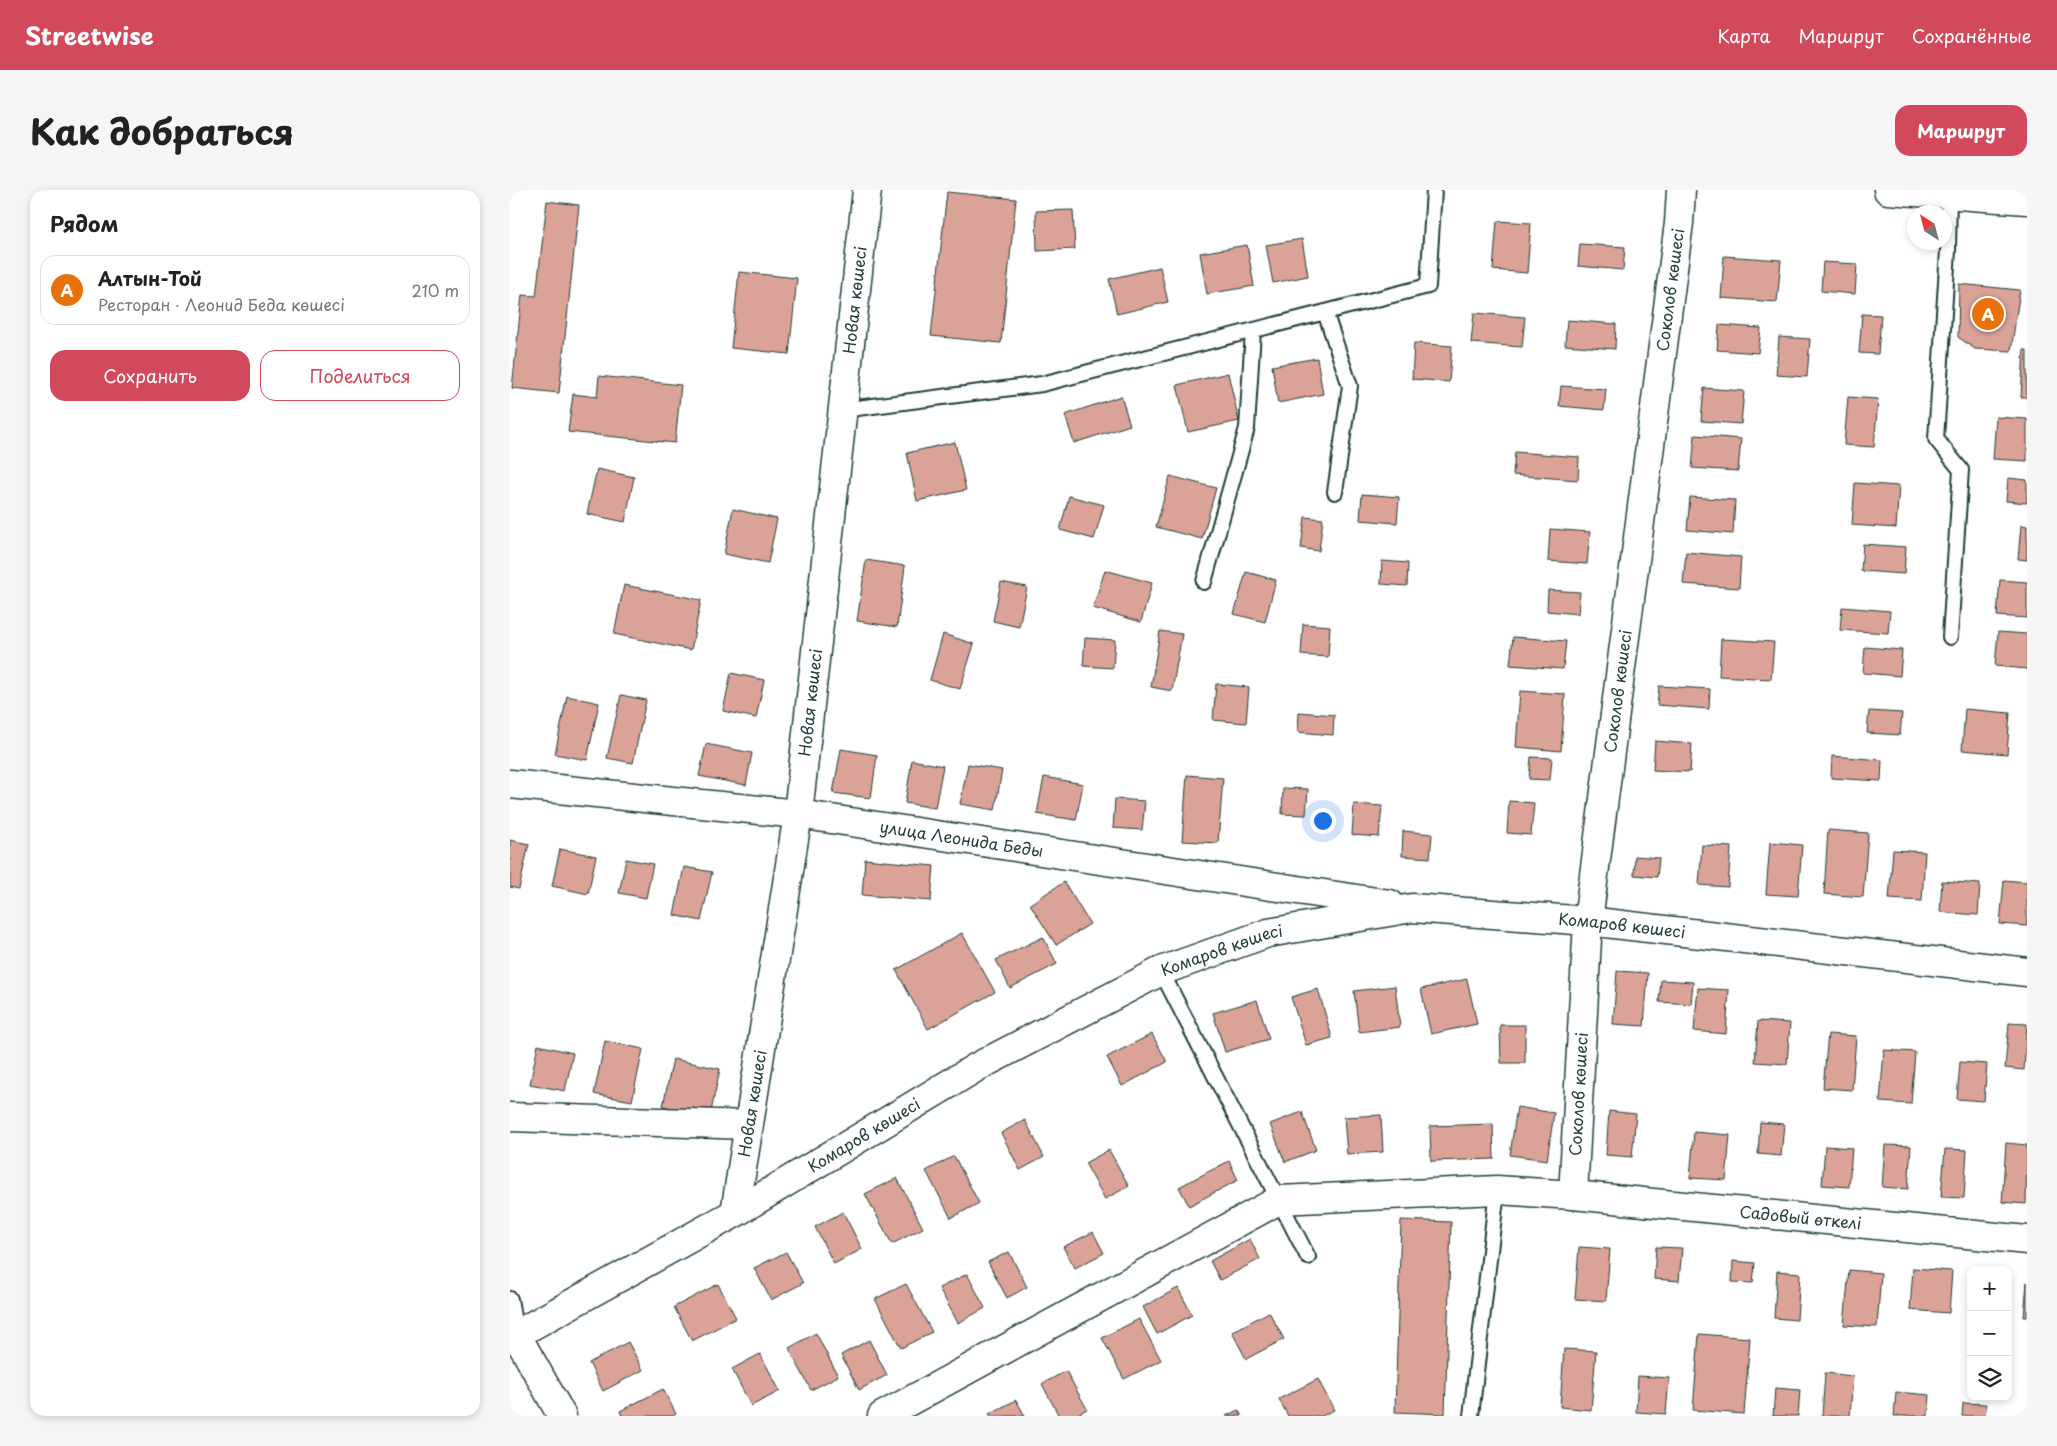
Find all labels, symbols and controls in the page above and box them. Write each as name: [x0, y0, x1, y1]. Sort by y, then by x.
text: Streetwise: [25, 17, 154, 53]
text: Карта: [1718, 22, 1770, 49]
text: Маршрут: [1798, 22, 1884, 49]
text: Сохранённые: [1912, 22, 2032, 49]
text: Как добраться: [30, 104, 294, 157]
button: Маршрут: [1895, 105, 2027, 156]
north arrow: [1907, 205, 1952, 250]
text: Рядом: [50, 207, 118, 239]
street label: Соколов көшесі: [1649, 227, 1689, 353]
street label: Новая көшесі: [836, 245, 872, 355]
text: Алтын-Той: [98, 264, 202, 292]
text: A: [61, 278, 73, 302]
text: 210 m: [411, 278, 459, 302]
text: Ресторан · Леонид Беда көшесі: [98, 292, 345, 316]
pin: A: [1972, 295, 2004, 333]
button: Сохранить: [50, 350, 250, 401]
button: Поделиться: [260, 350, 460, 401]
street label: Соколов көшесі: [1597, 628, 1637, 754]
street label: Новая көшесі: [791, 647, 827, 758]
your location: [1310, 808, 1336, 834]
street label: улица Леонида Беды: [878, 814, 1045, 862]
street label: Комаров көшесі: [1558, 906, 1687, 943]
street label: Комаров көшесі: [1157, 918, 1284, 981]
street label: Соколов көшесі: [1562, 1032, 1593, 1157]
street label: Новая көшесі: [731, 1048, 772, 1159]
street label: Комаров көшесі: [803, 1091, 924, 1178]
street label: Садовый өткелі: [1738, 1199, 1863, 1235]
map controls: [1967, 1266, 2012, 1401]
button: +: [1967, 1266, 2012, 1311]
button: −: [1967, 1311, 2012, 1356]
button: layers: [1967, 1356, 2012, 1401]

